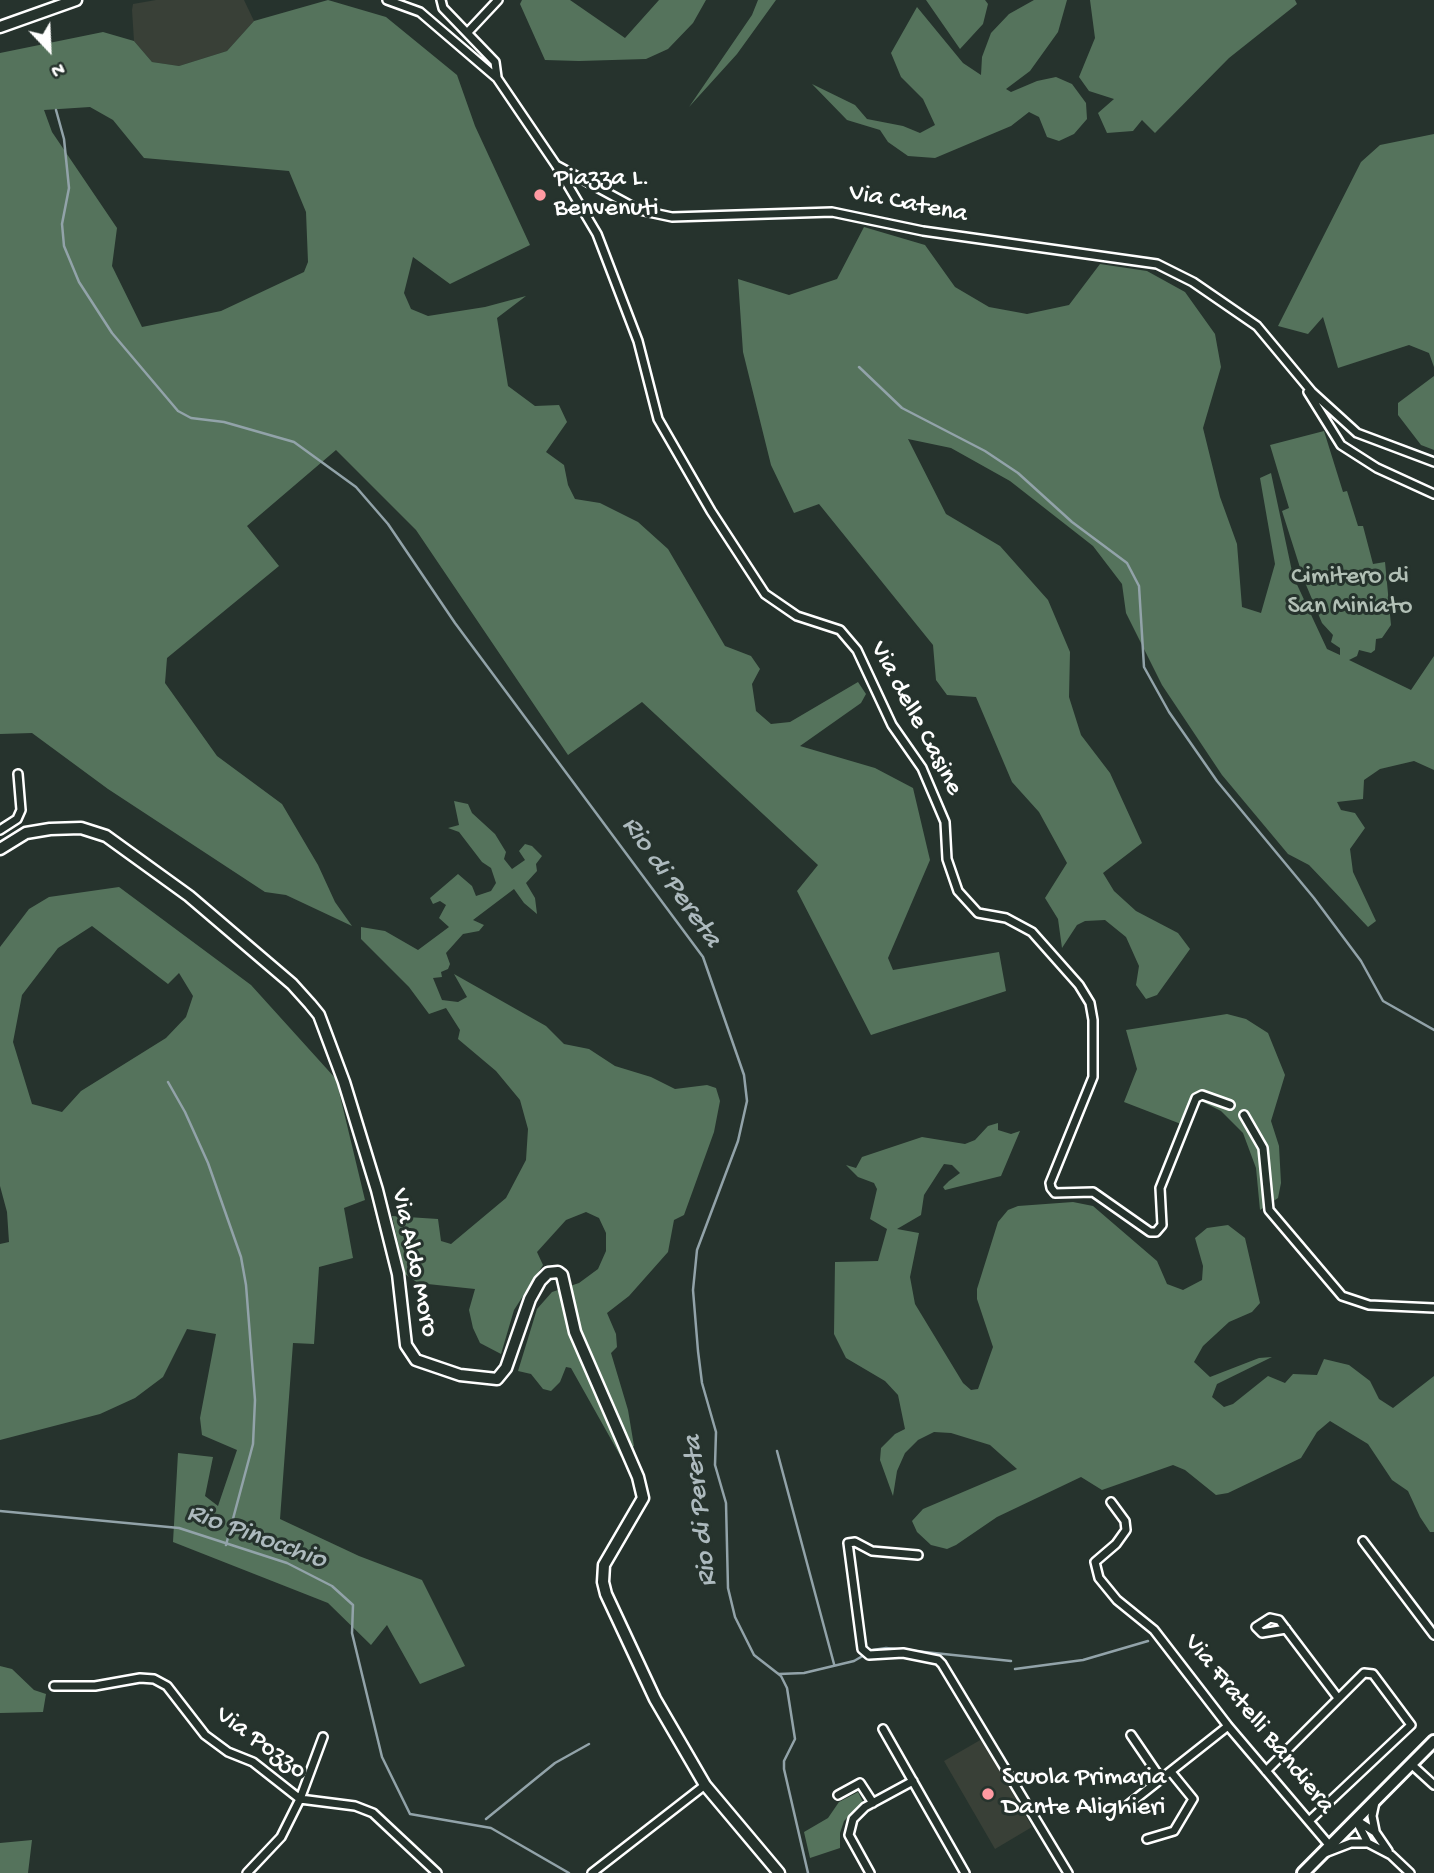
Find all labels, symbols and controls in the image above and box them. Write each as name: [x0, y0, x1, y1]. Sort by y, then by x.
north arrow: [14, 14, 84, 84]
text: N: [47, 56, 68, 82]
place label: Piazza L. Benvenuti: [554, 164, 659, 226]
street label: Via Catena: [846, 178, 970, 232]
marker: Piazza L. Benvenuti: [532, 187, 548, 203]
park label: Cimitero di San Miniato: [1287, 562, 1413, 624]
street label: Via delle Casine: [861, 637, 969, 801]
water label: Rio di Pereta: [613, 811, 727, 955]
street label: Via Aldo Moro: [382, 1186, 444, 1340]
water label: Rio di Pereta: [677, 1434, 727, 1588]
water label: Rio Pinocchio: [182, 1497, 330, 1579]
street label: Via Fratelli Bandiera: [1176, 1629, 1340, 1821]
street label: Via Pozzo: [208, 1701, 312, 1787]
place label: Scuola Primaria Dante Alighieri: [1002, 1763, 1166, 1824]
marker: Scuola Primaria Dante Alighieri: [980, 1786, 996, 1802]

